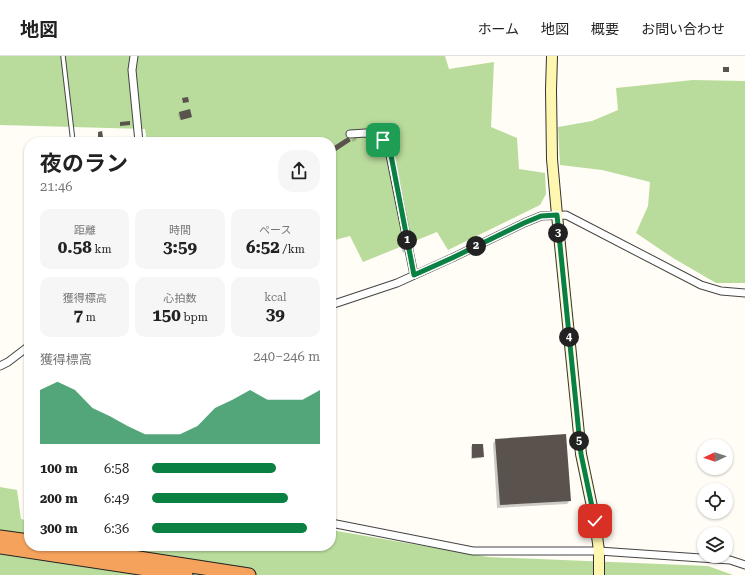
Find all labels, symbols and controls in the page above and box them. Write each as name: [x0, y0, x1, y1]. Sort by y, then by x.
text: 地図: [20, 18, 58, 41]
text: ホーム: [477, 21, 519, 37]
text: 地図: [541, 21, 569, 37]
text: 概要: [591, 21, 619, 37]
text: お問い合わせ: [641, 21, 725, 37]
pin: [366, 123, 400, 157]
icon: arrive: [372, 129, 394, 151]
button: share: [278, 150, 320, 192]
text: 夜のラン: [40, 151, 128, 176]
text: 21:46: [40, 179, 72, 194]
pin: 3: [548, 223, 568, 243]
text: 距離: [74, 224, 96, 237]
text: 時間: [169, 224, 191, 237]
text: ペース: [259, 224, 292, 237]
text: 3: [555, 226, 561, 239]
pin: 1: [397, 230, 417, 250]
text: 1: [404, 233, 410, 246]
pin: 2: [466, 236, 486, 256]
text: 0.58: [58, 237, 92, 257]
text: 3:59: [163, 237, 197, 257]
text: 6:52: [246, 237, 280, 257]
text: 2: [473, 239, 479, 252]
text: km: [92, 243, 112, 256]
text: /km: [280, 243, 305, 256]
text: kcal: [264, 291, 286, 304]
text: 獲得標高: [63, 292, 107, 305]
text: 心拍数: [163, 292, 196, 305]
text: 39: [266, 304, 285, 324]
text: 7: [73, 305, 83, 325]
text: 150: [152, 305, 181, 325]
text: m: [83, 311, 96, 324]
text: bpm: [181, 311, 208, 324]
pin: 4: [559, 327, 579, 347]
text: 4: [566, 330, 572, 343]
text: 240–246 m: [253, 349, 320, 364]
text: 獲得標高: [40, 352, 92, 367]
pin: 5: [569, 431, 589, 451]
text: 5: [576, 434, 582, 447]
north arrow: [697, 439, 733, 475]
map controls: [697, 439, 733, 563]
text: 100 m: [40, 461, 78, 476]
text: 6:58: [104, 461, 129, 476]
button: locate: [697, 483, 733, 519]
text: 200 m: [40, 491, 78, 506]
text: 6:49: [104, 491, 129, 506]
pin: [578, 504, 612, 538]
icon: check: [584, 510, 606, 532]
text: 300 m: [40, 521, 78, 536]
text: 6:36: [104, 521, 129, 536]
button: layers: [697, 527, 733, 563]

